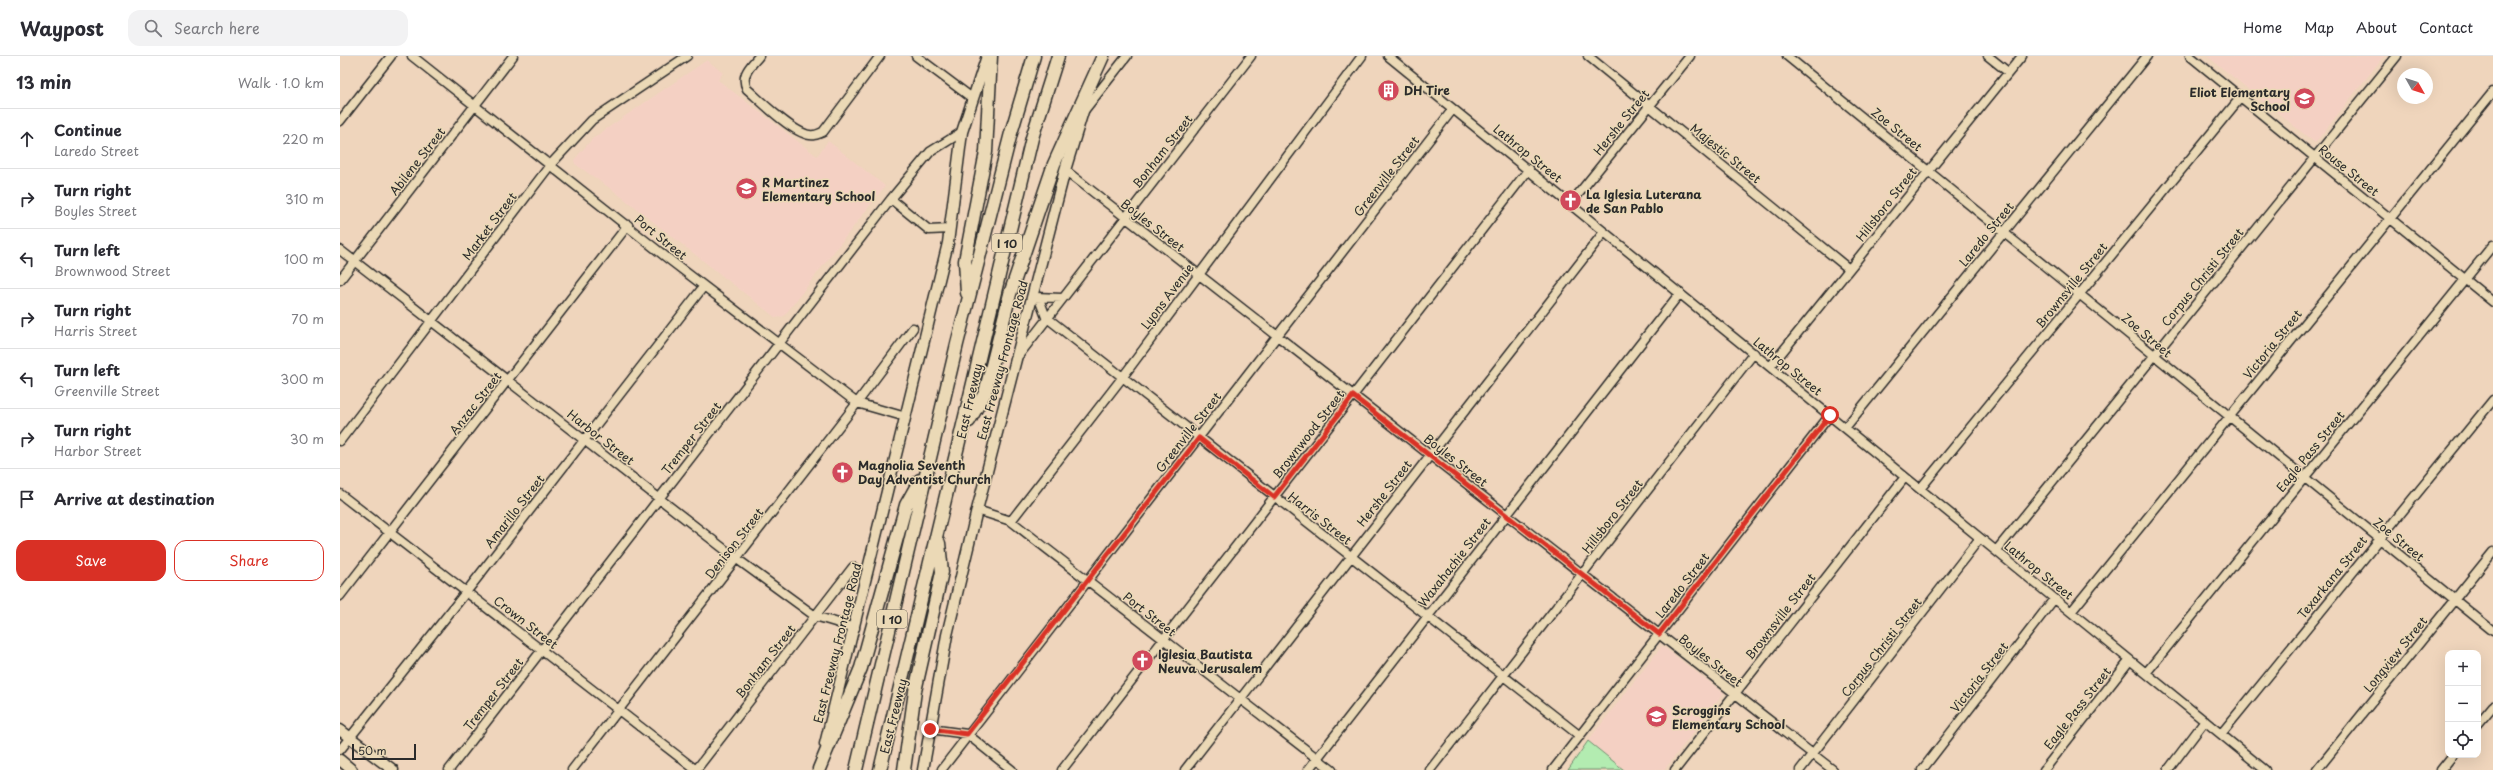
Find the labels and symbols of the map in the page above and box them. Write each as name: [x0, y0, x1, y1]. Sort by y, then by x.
north arrow: [2397, 68, 2433, 104]
building icon: DH Tire: [1376, 77, 1402, 103]
place label: DH Tire: [1404, 81, 1450, 99]
place label: Eliot Elementary School: [2190, 83, 2290, 115]
street label: Hershe Street: [1589, 85, 1653, 159]
school or university icon: Eliot Elementary School: [2292, 86, 2318, 112]
street label: Zoe Street: [1868, 103, 1926, 155]
street label: Bonham Street: [1128, 111, 1196, 191]
street label: Majestic Street: [1687, 119, 1765, 187]
street label: Lathrop Street: [1490, 120, 1566, 186]
street label: Abilene Street: [385, 123, 449, 199]
street label: Greenville Street: [1349, 132, 1423, 220]
street label: Rouse Street: [2315, 140, 2383, 200]
street label: Hillsboro Street: [1851, 163, 1921, 245]
place label: R Martinez Elementary School: [762, 173, 875, 205]
school or university icon: R Martinez Elementary School: [733, 176, 759, 202]
place label: La Iglesia Luterana de San Pablo: [1586, 185, 1702, 217]
street label: Market Street: [457, 188, 521, 264]
church icon: La Iglesia Luterana de San Pablo: [1557, 188, 1583, 214]
street label: Boyles Street: [1117, 194, 1189, 256]
street label: Laredo Street: [1954, 198, 2018, 270]
street label: Port Street: [631, 210, 691, 264]
street label: Corpus Christi Street: [2157, 224, 2247, 330]
road number: I 10: [992, 234, 1022, 252]
street label: Brownsville Street: [2031, 238, 2111, 332]
street label: Lyons Avenue: [1136, 259, 1198, 333]
street label: East Freeway Frontage Road: [972, 278, 1032, 442]
street label: Victoria Street: [2238, 305, 2306, 383]
street label: Zoe Street: [2118, 309, 2176, 361]
street label: Lathrop Street: [1750, 333, 1826, 399]
street label: East Freeway: [952, 362, 986, 440]
street label: Anzac Street: [445, 368, 505, 438]
street label: Brownwood Street: [1268, 386, 1348, 482]
street label: Greenville Street: [1151, 388, 1225, 476]
street label: Tremper Street: [657, 398, 725, 478]
street label: Harbor Street: [564, 405, 638, 469]
route start: [1821, 406, 1839, 424]
street label: Eagle Pass Street: [2272, 406, 2348, 495]
street label: Boyles Street: [1420, 429, 1492, 491]
place label: Magnolia Seventh Day Adventist Church: [858, 456, 991, 488]
street label: Hershe Street: [1352, 456, 1416, 530]
church icon: Magnolia Seventh Day Adventist Church: [830, 459, 856, 485]
street label: Amarillo Street: [480, 470, 548, 551]
street label: Hillsboro Street: [1577, 475, 1647, 557]
street label: Harris Street: [1284, 487, 1356, 549]
street label: Denison Street: [701, 504, 768, 582]
street label: Waxahachie Street: [1413, 513, 1495, 611]
street label: Zoe Street: [2370, 513, 2428, 565]
street label: Texarkana Street: [2293, 532, 2371, 622]
street label: Lathrop Street: [2001, 537, 2077, 603]
street label: Laredo Street: [1651, 549, 1713, 621]
street label: East Freeway Frontage Road: [808, 561, 866, 725]
street label: Brownsville Street: [1741, 569, 1820, 663]
street label: Port Street: [1120, 588, 1180, 641]
street label: Crown Street: [490, 591, 562, 653]
street label: Corpus Christi Street: [1836, 593, 1926, 701]
road number: I 10: [877, 610, 907, 628]
street label: Longview Street: [2359, 612, 2431, 696]
street label: Bonham Street: [731, 621, 799, 701]
street label: Boyles Street: [1675, 629, 1747, 691]
street label: Victoria Street: [1946, 638, 2012, 716]
place label: Iglesia Bautista Neuva Jerusalem: [1158, 645, 1262, 677]
church icon: Iglesia Bautista Neuva Jerusalem: [1129, 648, 1155, 674]
street label: Tremper Street: [459, 654, 527, 734]
street label: Eagle Pass Street: [2039, 663, 2115, 753]
street label: East Freeway: [875, 677, 911, 755]
place label: Scroggins Elementary School: [1672, 701, 1785, 733]
school or university icon: Scroggins Elementary School: [1643, 704, 1669, 730]
route end: [921, 720, 939, 738]
scale bar: [352, 742, 416, 761]

